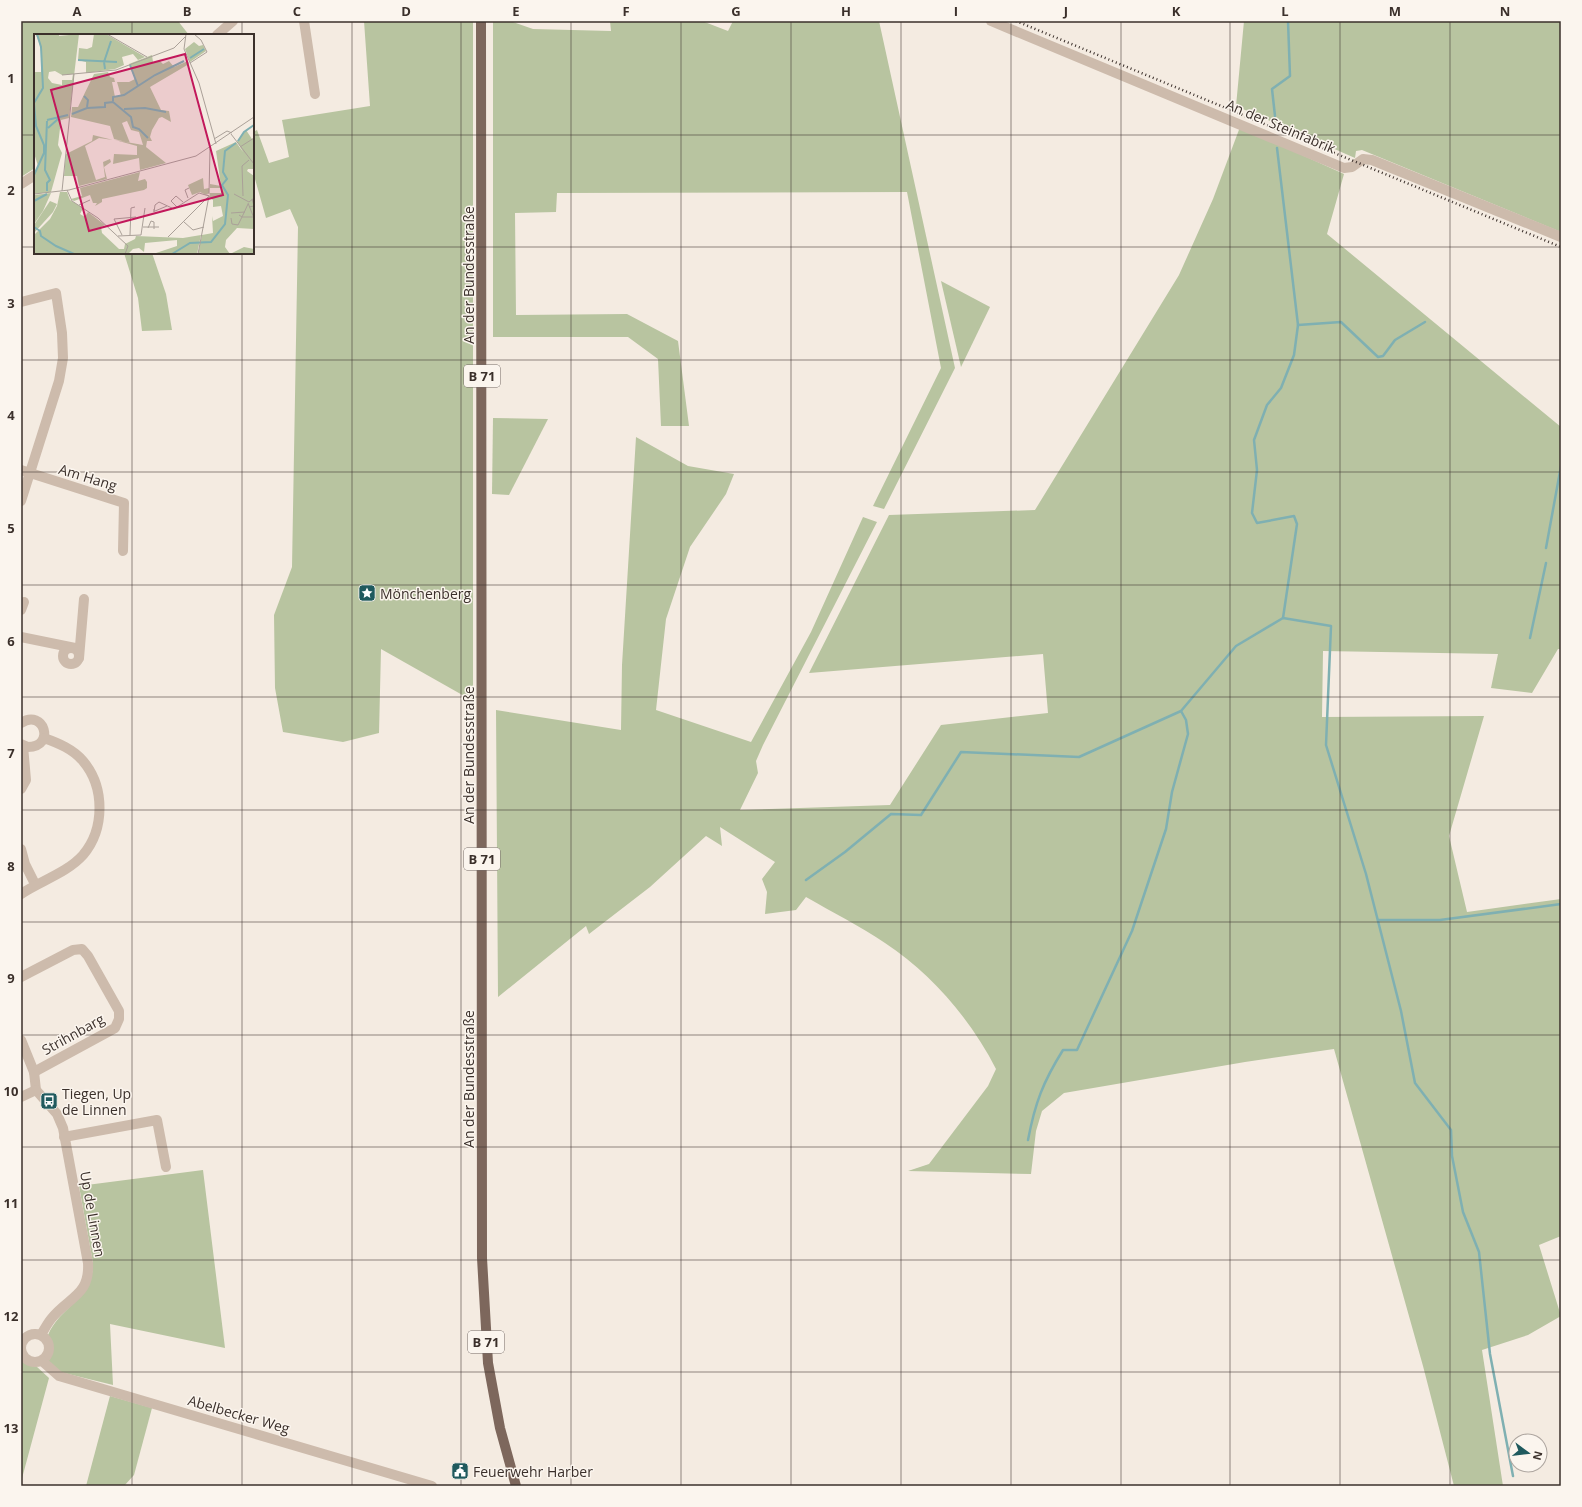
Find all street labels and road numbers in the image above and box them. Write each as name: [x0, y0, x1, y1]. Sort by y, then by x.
street label: An der Steinfabrik: [1223, 94, 1339, 158]
street label: An der Bundesstraße: [459, 206, 478, 344]
road number: B 71: [464, 365, 500, 387]
street label: Am Hang: [57, 459, 120, 495]
street label: An der Bundesstraße: [459, 686, 478, 824]
road number: B 71: [464, 848, 500, 870]
street label: Strihnbarg: [38, 1009, 108, 1059]
street label: An der Bundesstraße: [459, 1010, 478, 1148]
street label: Up de Linnen: [76, 1170, 110, 1258]
road number: B 71: [468, 1331, 504, 1353]
street label: Abelbecker Weg: [186, 1390, 292, 1438]

